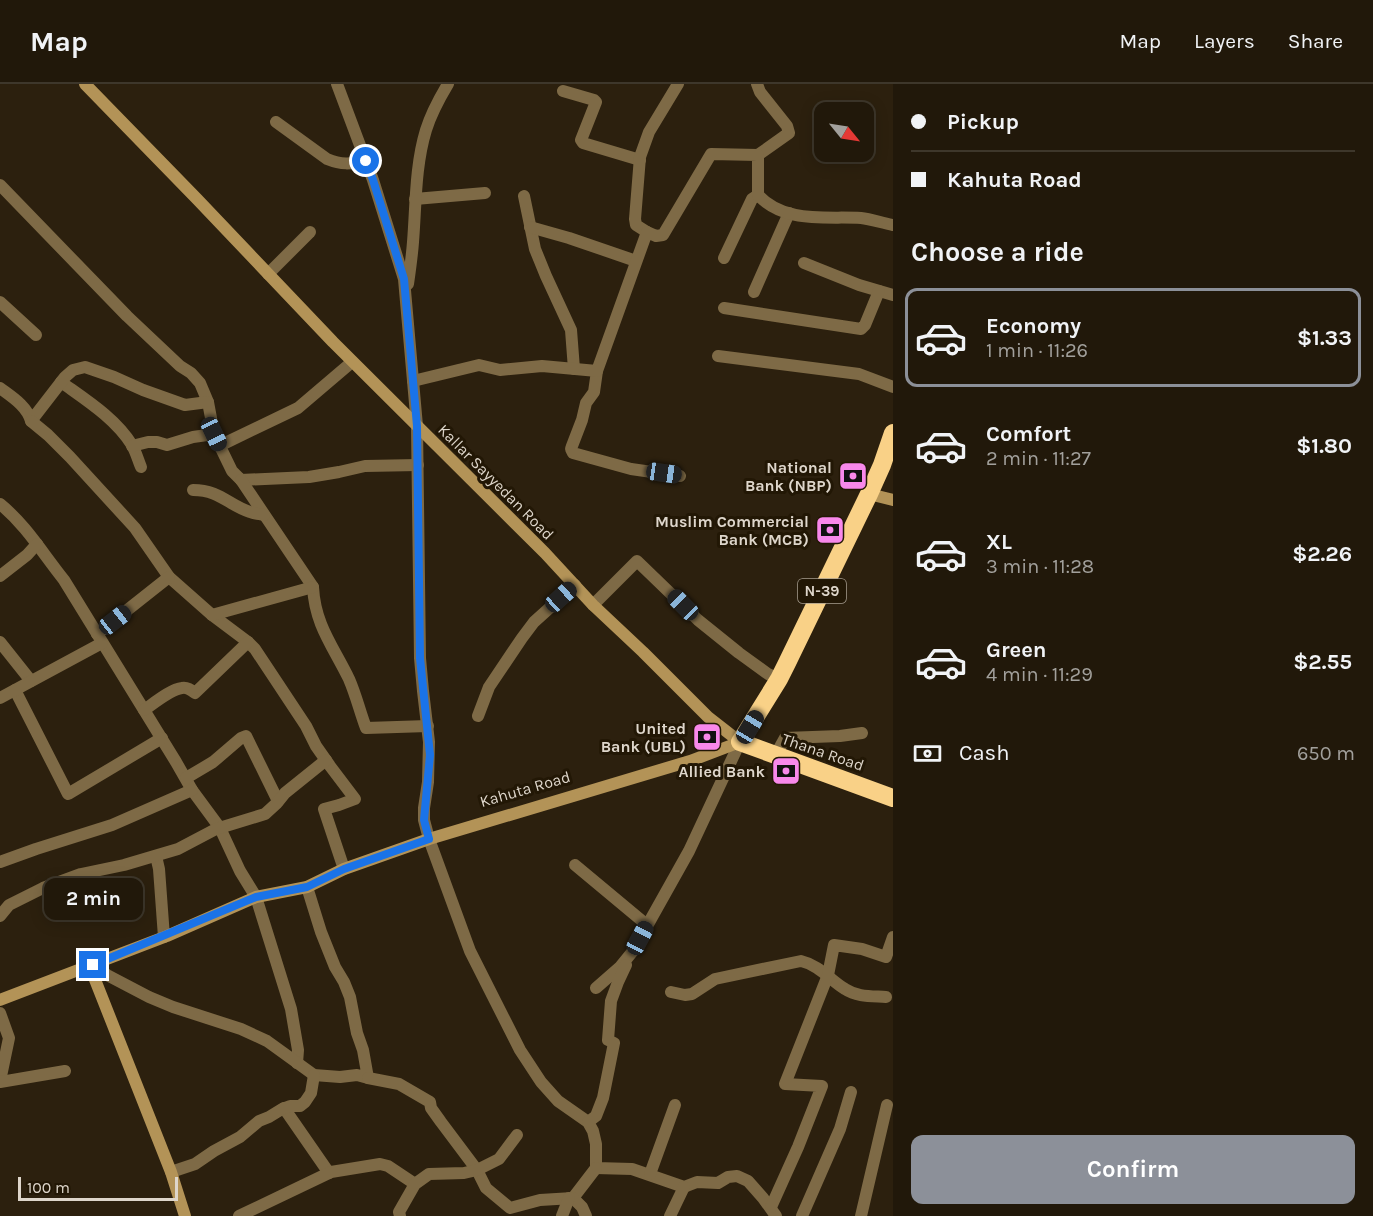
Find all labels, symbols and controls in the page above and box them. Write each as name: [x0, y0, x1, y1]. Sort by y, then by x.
text: Map: [30, 25, 88, 58]
text: Map: [1119, 29, 1161, 53]
text: Layers: [1194, 29, 1255, 53]
text: Share: [1288, 29, 1343, 53]
north arrow: [814, 102, 874, 162]
map controls: [814, 102, 874, 162]
text: Pickup: [947, 109, 1019, 135]
route start: [352, 147, 379, 174]
text: Kahuta Road: [947, 167, 1082, 193]
text: Choose a ride: [911, 236, 1084, 268]
icon: car: [914, 311, 968, 365]
text: Economy: [986, 313, 1081, 339]
text: $1.33: [1297, 325, 1352, 351]
text: 1 min · 11:26: [986, 339, 1088, 362]
car: [198, 414, 230, 454]
icon: car: [914, 419, 968, 473]
street label: Kallar Sayyedan Road: [434, 420, 558, 544]
text: Comfort: [986, 421, 1071, 447]
text: $1.80: [1296, 433, 1352, 459]
text: 2 min · 11:27: [986, 447, 1091, 470]
place label: National Bank (NBP): [745, 458, 832, 495]
bank icon: National Bank (NBP): [837, 460, 869, 492]
car: [645, 462, 683, 484]
place label: Muslim Commercial Bank (MCB): [655, 512, 809, 549]
bank icon: Muslim Commercial Bank (MCB): [814, 514, 846, 546]
icon: car: [914, 527, 968, 581]
text: XL: [986, 529, 1012, 555]
text: $2.26: [1292, 541, 1352, 567]
text: 3 min · 11:28: [986, 555, 1094, 578]
car: [542, 578, 580, 616]
road number: N-39: [798, 579, 846, 603]
car: [664, 586, 702, 624]
car: [95, 602, 135, 638]
icon: car: [914, 635, 968, 689]
text: Green: [986, 637, 1047, 663]
text: $2.55: [1293, 649, 1352, 675]
text: 4 min · 11:29: [986, 663, 1093, 686]
car: [733, 707, 767, 747]
place label: United Bank (UBL): [601, 719, 686, 756]
bank icon: United Bank (UBL): [691, 721, 723, 753]
street label: Thana Road: [779, 729, 867, 775]
icon: cash: [911, 737, 944, 770]
text: Cash: [959, 740, 1009, 766]
text: 650 m: [1297, 742, 1355, 765]
bank icon: Allied Bank: [770, 755, 802, 787]
place label: Allied Bank: [678, 762, 766, 781]
street label: Kahuta Road: [478, 767, 572, 811]
callout: 2 min: [44, 878, 142, 920]
text: 2 min: [66, 887, 121, 910]
car: [624, 918, 656, 958]
route end: [79, 951, 106, 978]
button: Confirm: [911, 1135, 1355, 1204]
scale bar: [18, 1174, 178, 1202]
text: 100 m: [27, 1178, 70, 1197]

